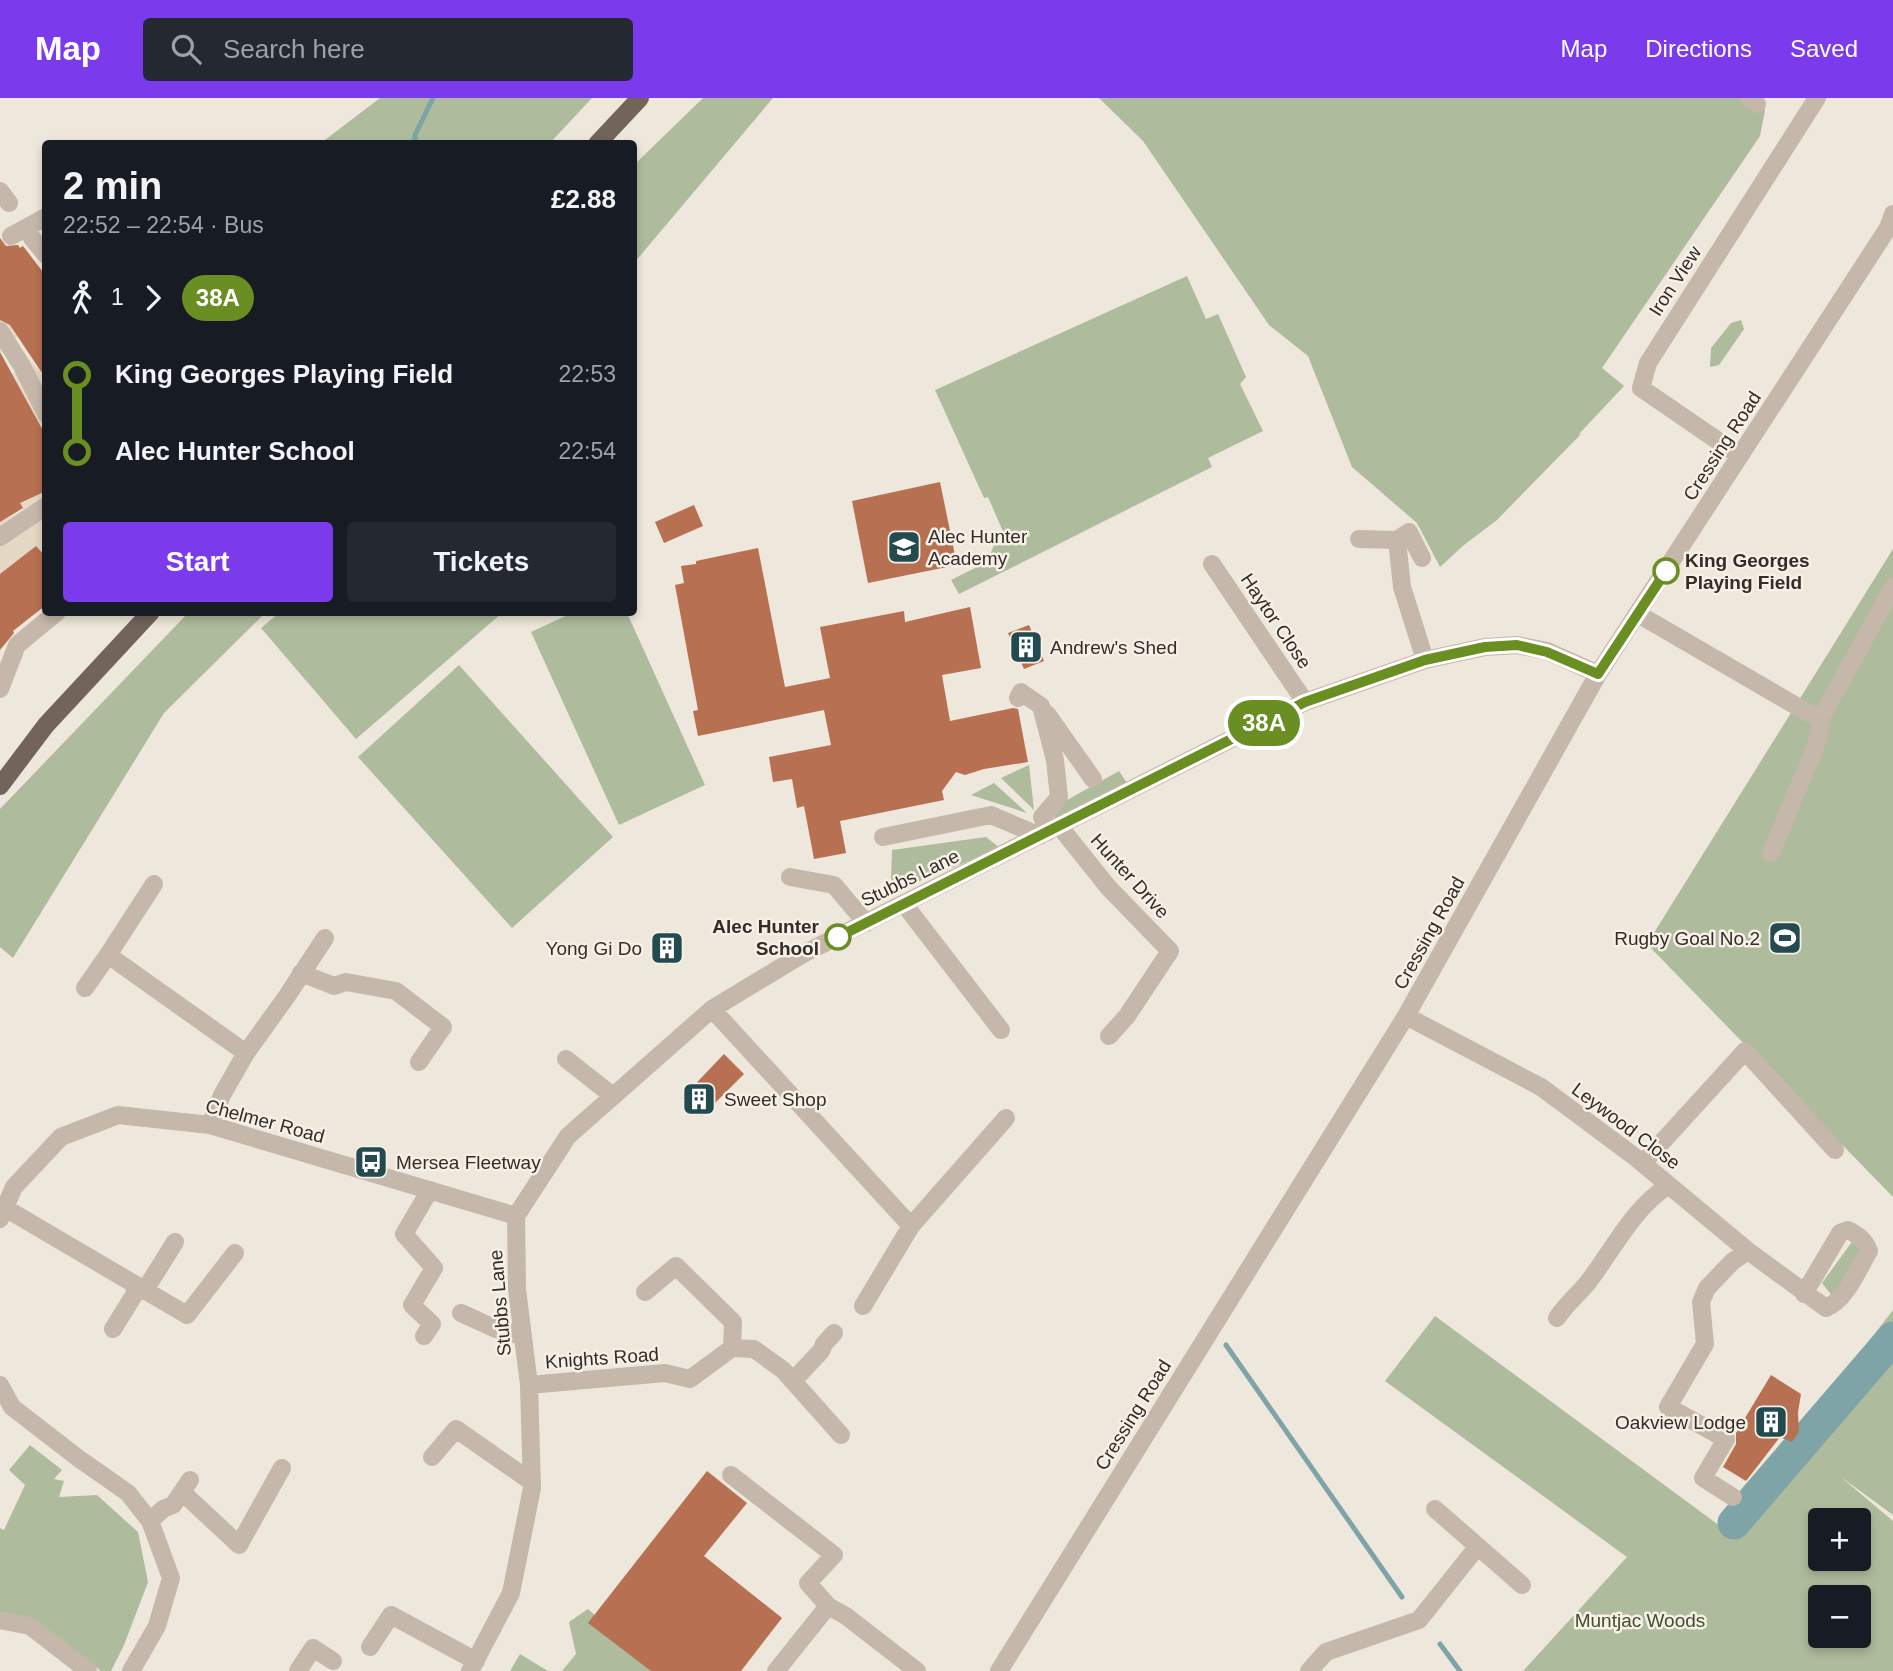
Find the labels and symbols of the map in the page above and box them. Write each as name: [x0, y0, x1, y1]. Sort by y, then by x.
street label: Iron View: [1645, 242, 1705, 320]
street label: Cressing Road: [1679, 388, 1765, 504]
place label: Alec Hunter Academy: [928, 526, 1028, 569]
school or university icon: Alec Hunter Academy: [885, 528, 923, 566]
place label: King Georges Playing Field: [1685, 550, 1810, 593]
marker: King Georges Playing Field: [1653, 558, 1679, 584]
street label: Haytor Close: [1237, 570, 1315, 672]
building icon: Andrew's Shed: [1007, 628, 1045, 666]
place label: Andrew's Shed: [1050, 637, 1177, 658]
line badge: 38A: [1224, 700, 1304, 746]
street label: Hunter Drive: [1087, 829, 1173, 923]
street label: Stubbs Lane: [857, 845, 963, 911]
street label: Cressing Road: [1389, 873, 1469, 993]
place label: Alec Hunter School: [712, 916, 820, 959]
sports icon: Rugby Goal No.2: [1766, 919, 1804, 957]
marker: Alec Hunter School: [825, 924, 851, 950]
place label: Rugby Goal No.2: [1614, 928, 1760, 949]
building icon: Yong Gi Do: [648, 929, 686, 967]
place label: Yong Gi Do: [546, 938, 642, 959]
street label: Leywood Close: [1568, 1079, 1684, 1173]
building icon: Sweet Shop: [680, 1080, 718, 1118]
place label: Sweet Shop: [724, 1089, 826, 1110]
street label: Chelmer Road: [203, 1095, 327, 1147]
bus stop icon: Mersea Fleetway: [352, 1143, 390, 1181]
place label: Mersea Fleetway: [396, 1152, 541, 1173]
street label: Stubbs Lane: [485, 1249, 515, 1357]
street label: Knights Road: [544, 1344, 660, 1372]
street label: Cressing Road: [1091, 1356, 1175, 1474]
building icon: Oakview Lodge: [1752, 1403, 1790, 1441]
place label: Oakview Lodge: [1615, 1412, 1746, 1433]
park label: Muntjac Woods: [1575, 1610, 1705, 1631]

